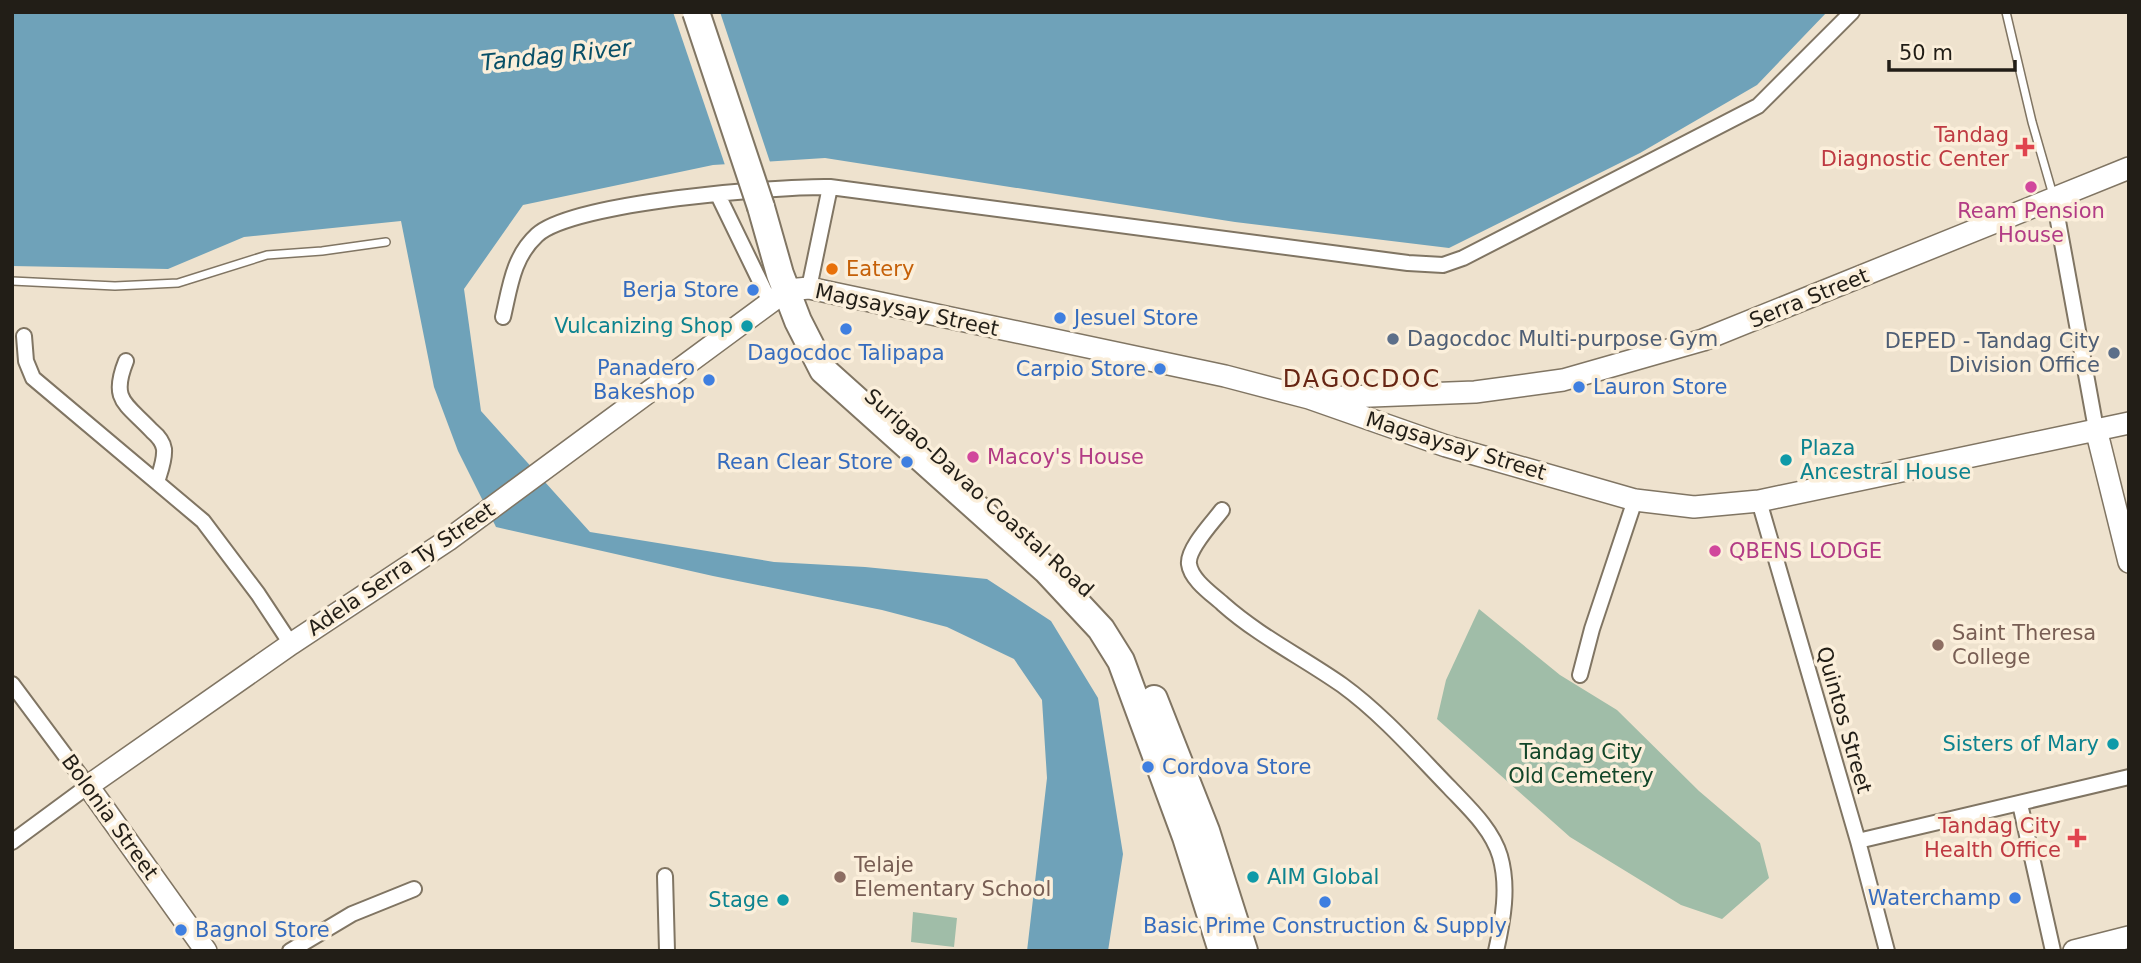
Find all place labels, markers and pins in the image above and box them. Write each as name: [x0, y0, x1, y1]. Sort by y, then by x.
place label: Tandag Diagnostic Center: [1821, 123, 2009, 171]
marker: Tandag Diagnostic Center: [2015, 137, 2035, 157]
marker: Ream Pension House: [2023, 179, 2039, 195]
place label: Ream Pension House: [1957, 199, 2105, 247]
place label: Eatery: [846, 257, 914, 281]
marker: Eatery: [824, 261, 840, 277]
place label: Berja Store: [622, 278, 739, 302]
marker: Berja Store: [745, 282, 761, 298]
place label: Jesuel Store: [1072, 306, 1198, 330]
marker: Jesuel Store: [1052, 310, 1068, 326]
place label: Vulcanizing Shop: [554, 314, 733, 338]
marker: Vulcanizing Shop: [739, 318, 755, 334]
marker: Dagocdoc Talipapa: [838, 321, 854, 337]
place label: Dagocdoc Multi-purpose Gym: [1407, 327, 1718, 351]
place label: DEPED - Tandag City Division Office: [1885, 329, 2100, 377]
marker: Dagocdoc Multi-purpose Gym: [1385, 331, 1401, 347]
place label: Dagocdoc Talipapa: [747, 341, 945, 365]
marker: DEPED - Tandag City Division Office: [2106, 345, 2122, 361]
place label: Panadero Bakeshop: [593, 356, 695, 404]
place label: Carpio Store: [1016, 357, 1146, 381]
marker: Carpio Store: [1152, 361, 1168, 377]
marker: Panadero Bakeshop: [701, 372, 717, 388]
place label: Lauron Store: [1593, 375, 1727, 399]
marker: Lauron Store: [1571, 379, 1587, 395]
place label: Plaza Ancestral House: [1800, 436, 1971, 484]
place label: Macoy's House: [987, 445, 1144, 469]
marker: Macoy's House: [965, 449, 981, 465]
place label: Rean Clear Store: [716, 450, 893, 474]
marker: Plaza Ancestral House: [1778, 452, 1794, 468]
marker: Rean Clear Store: [899, 454, 915, 470]
place label: QBENS LODGE: [1729, 539, 1882, 563]
marker: QBENS LODGE: [1707, 543, 1723, 559]
place label: Saint Theresa College: [1952, 621, 2096, 669]
marker: Saint Theresa College: [1930, 637, 1946, 653]
place label: Sisters of Mary: [1943, 732, 2099, 756]
marker: Sisters of Mary: [2105, 736, 2121, 752]
place label: Cordova Store: [1162, 755, 1311, 779]
marker: Cordova Store: [1140, 759, 1156, 775]
place label: Tandag City Health Office: [1924, 814, 2061, 862]
marker: Tandag City Health Office: [2067, 828, 2087, 848]
place label: Telaje Elementary School: [853, 853, 1051, 901]
place label: AIM Global: [1267, 865, 1379, 889]
marker: Telaje Elementary School: [832, 869, 848, 885]
marker: AIM Global: [1245, 869, 1261, 885]
place label: Waterchamp: [1868, 886, 2001, 910]
place label: Stage: [708, 888, 769, 912]
marker: Waterchamp: [2007, 890, 2023, 906]
marker: Stage: [775, 892, 791, 908]
marker: Basic Prime Construction & Supply: [1317, 894, 1333, 910]
place label: Basic Prime Construction & Supply: [1143, 914, 1507, 938]
place label: Bagnol Store: [195, 918, 330, 942]
marker: Bagnol Store: [173, 922, 189, 938]

